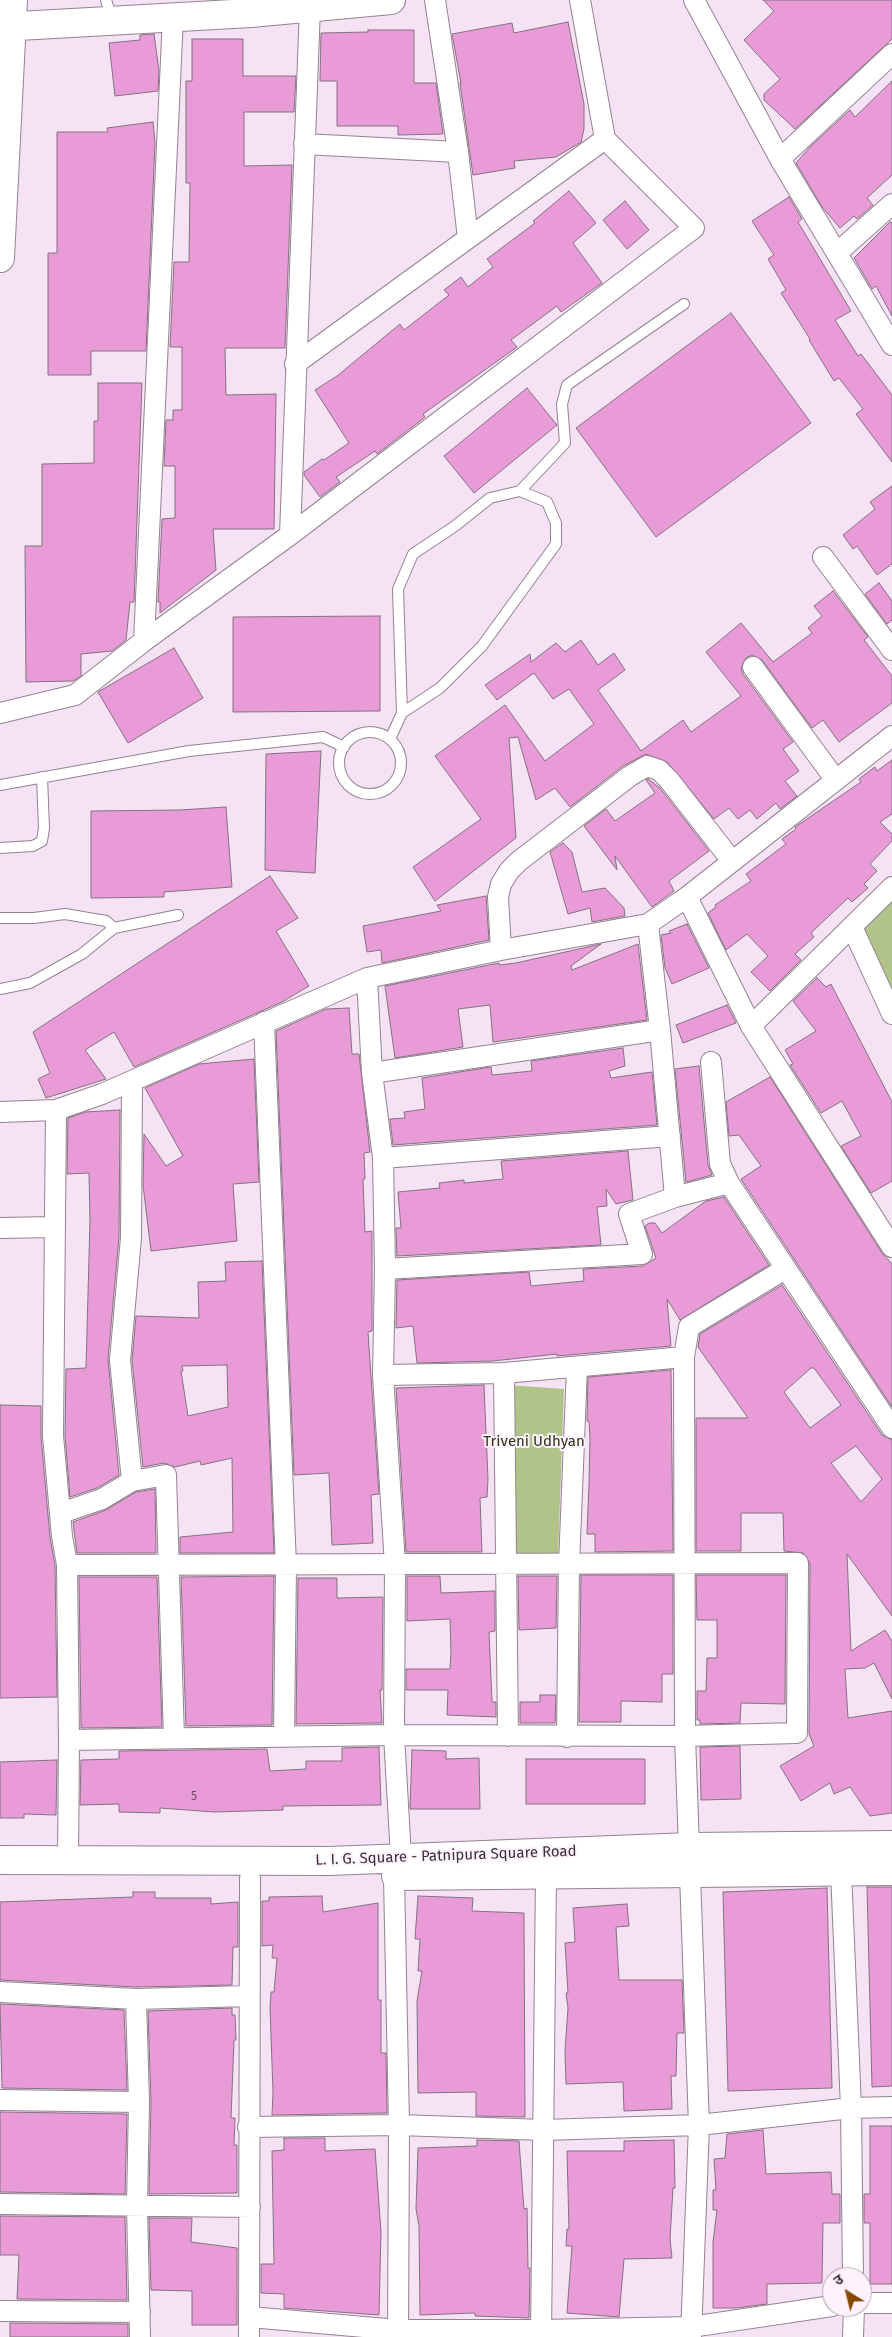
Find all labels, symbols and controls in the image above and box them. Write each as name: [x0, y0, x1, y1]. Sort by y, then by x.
park label: Triveni Udhyan: [483, 1433, 585, 1451]
house number: 5: [191, 1790, 197, 1804]
street label: L. I. G. Square - Patnipura Square Road: [315, 1842, 577, 1870]
north arrow: [822, 2267, 872, 2317]
text: उ: [830, 2271, 847, 2290]

